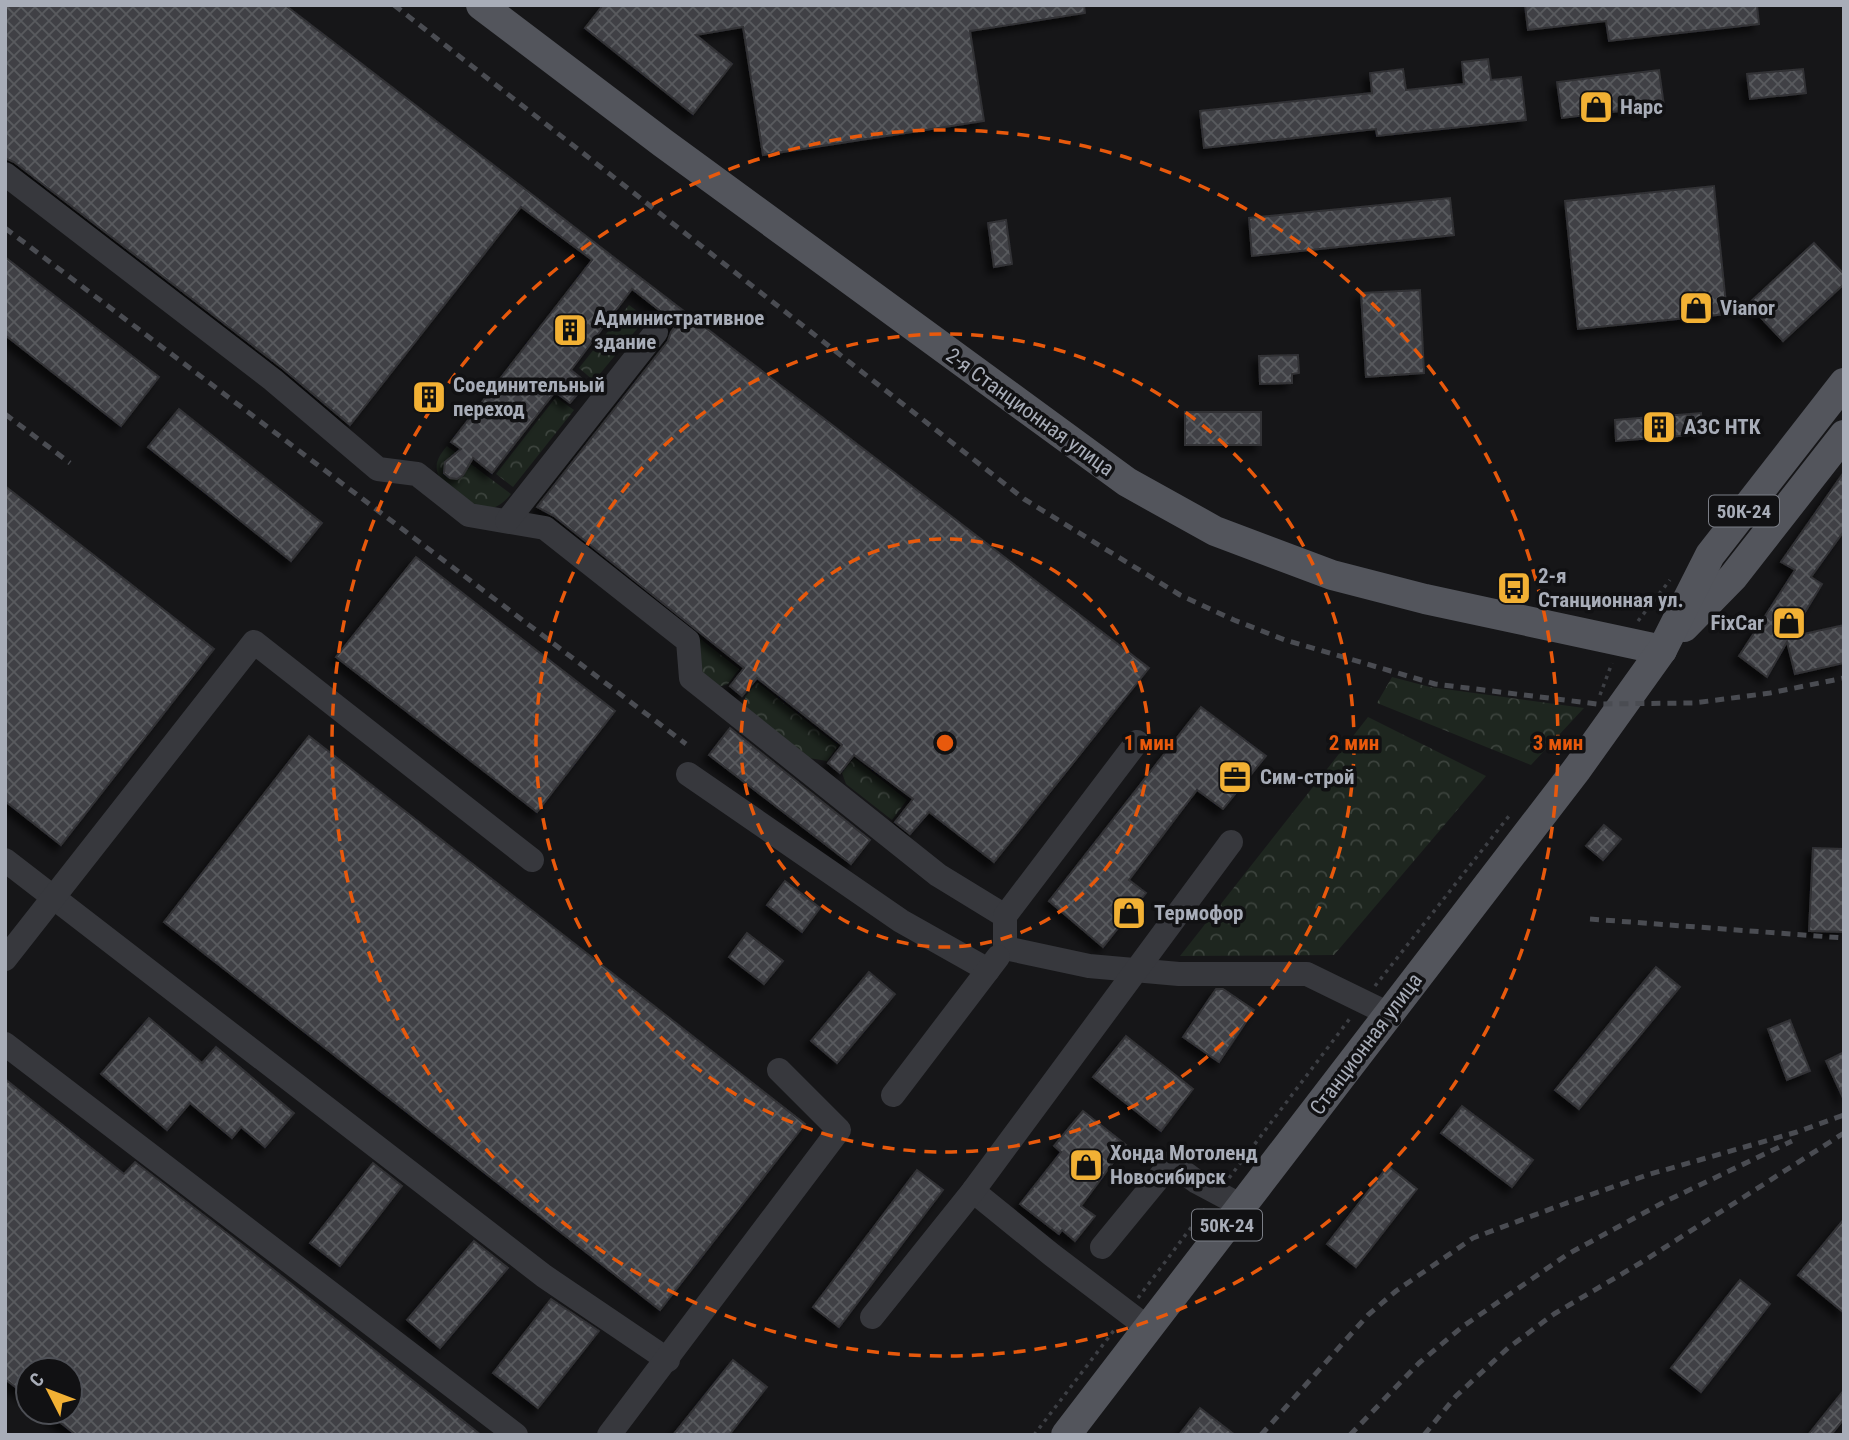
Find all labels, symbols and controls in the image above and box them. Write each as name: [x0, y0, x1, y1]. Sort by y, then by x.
shop icon: Нарс: [1577, 88, 1615, 126]
place label: Нарс: [1620, 95, 1663, 119]
shop icon: Vianor: [1677, 289, 1715, 327]
place label: Vianor: [1720, 296, 1775, 320]
place label: Административное здание: [594, 306, 764, 354]
building icon: Административное здание: [551, 311, 589, 349]
street label: 2-я Станционная улица: [941, 343, 1119, 481]
place label: Соединительный переход: [453, 373, 605, 421]
building icon: Соединительный переход: [410, 378, 448, 416]
building icon: АЗС НТК: [1640, 408, 1678, 446]
place label: АЗС НТК: [1684, 415, 1761, 439]
road number: 50К-24: [1709, 496, 1779, 526]
place label: 2-я Станционная ул.: [1538, 564, 1684, 612]
bus stop icon: 2-я Станционная ул.: [1495, 569, 1533, 607]
shop icon: FixCar: [1770, 604, 1808, 642]
place label: FixCar: [1710, 611, 1764, 635]
centre of rings: [933, 731, 957, 755]
text: 1 мин: [1124, 731, 1174, 755]
text: 2 мин: [1329, 731, 1379, 755]
text: 3 мин: [1533, 731, 1583, 755]
office icon: Сим-строй: [1216, 758, 1254, 796]
place label: Сим-строй: [1260, 765, 1355, 789]
shop icon: Термофор: [1110, 894, 1148, 932]
place label: Термофор: [1154, 901, 1243, 925]
street label: Станционная улица: [1305, 969, 1427, 1119]
place label: Хонда Мотоленд Новосибирск: [1110, 1141, 1258, 1189]
shop icon: Хонда Мотоленд Новосибирск: [1067, 1146, 1105, 1184]
road number: 50К-24: [1192, 1210, 1262, 1240]
north arrow: [14, 1356, 84, 1426]
text: С: [25, 1368, 49, 1392]

